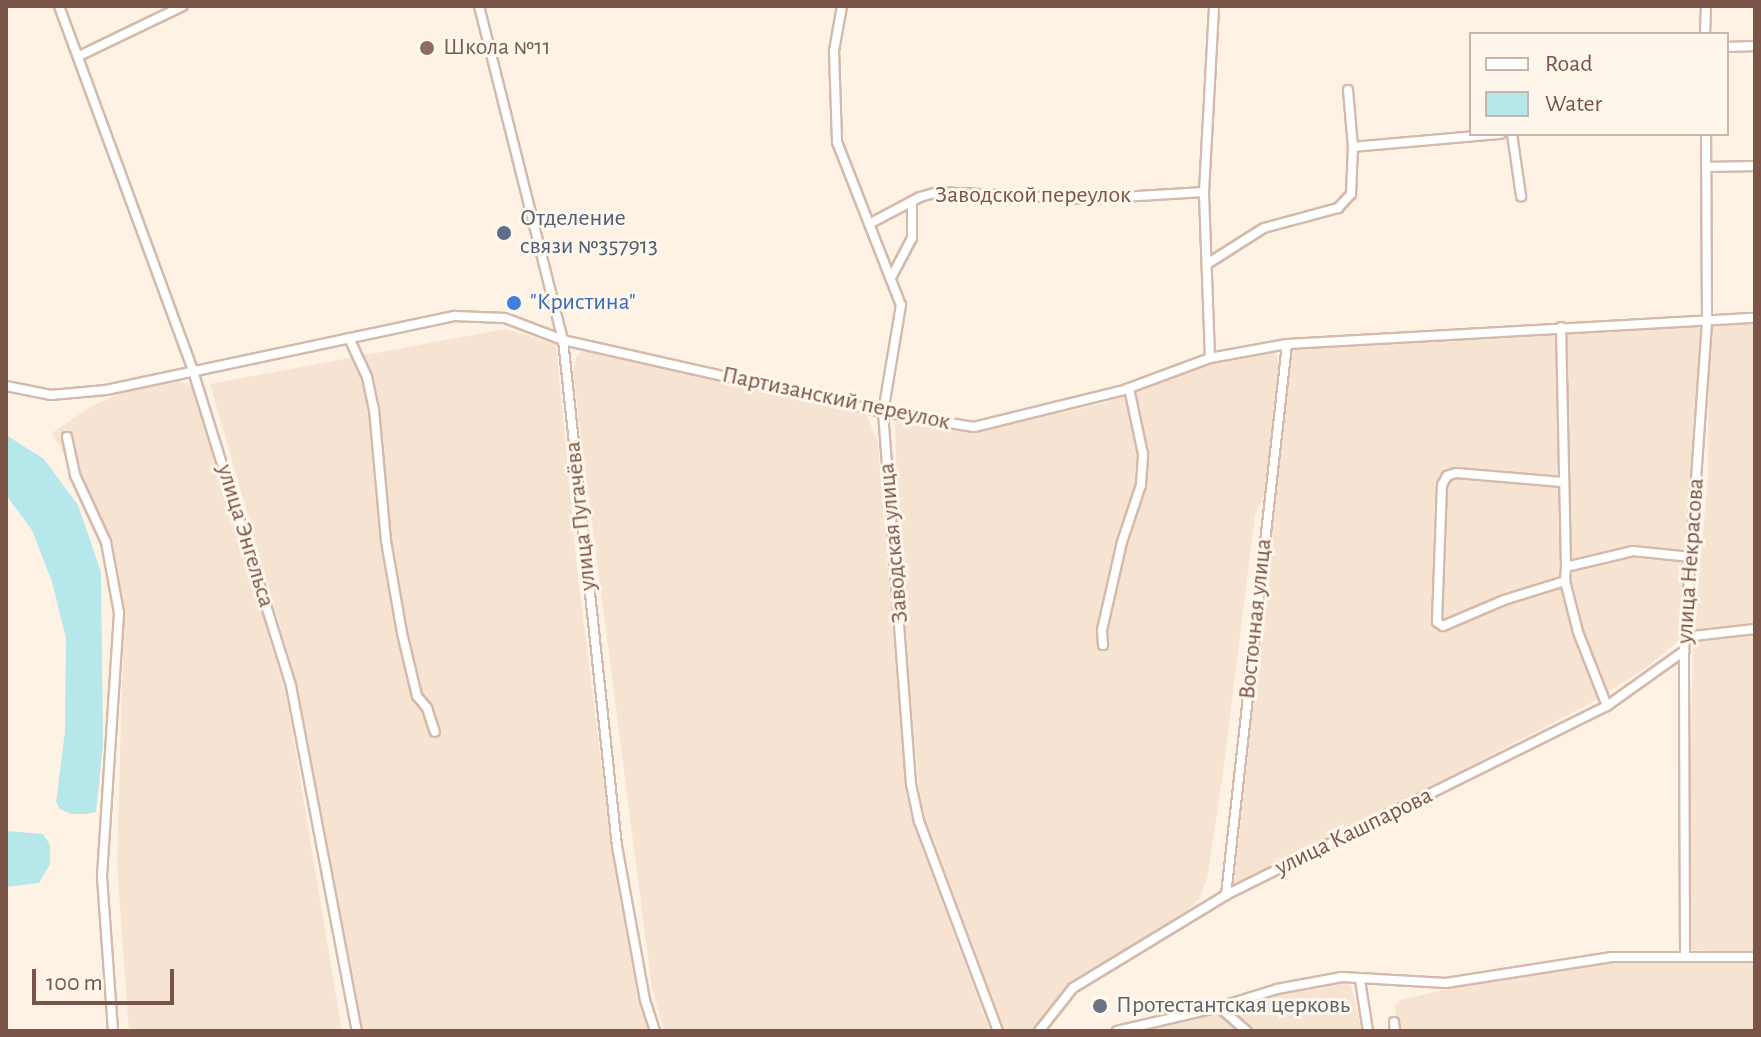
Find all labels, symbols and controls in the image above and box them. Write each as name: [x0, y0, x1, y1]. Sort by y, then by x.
legend: [1469, 32, 1729, 136]
place label: Школа №11: [443, 34, 551, 62]
marker: Школа №11: [418, 39, 436, 57]
text: Road: [1545, 52, 1593, 76]
text: Water: [1545, 92, 1602, 116]
street label: Заводской переулок: [935, 182, 1131, 210]
place label: Отделение связи №357913: [520, 205, 658, 261]
marker: Отделение связи №357913: [495, 224, 513, 242]
place label: "Кристина": [530, 289, 636, 317]
marker: "Кристина": [505, 294, 523, 312]
street label: Партизанский переулок: [719, 361, 953, 437]
street label: улица Пугачёва: [559, 440, 603, 592]
street label: улица Энгельса: [210, 461, 280, 611]
street label: Заводская улица: [873, 462, 915, 624]
street label: улица Некрасова: [1671, 477, 1711, 645]
street label: Восточная улица: [1233, 537, 1279, 701]
street label: улица Кашпарова: [1271, 781, 1437, 883]
scale bar: [36, 953, 178, 1003]
text: 100 m: [46, 971, 103, 995]
place label: Протестантская церковь: [1116, 992, 1350, 1020]
marker: Протестантская церковь: [1091, 997, 1109, 1015]

